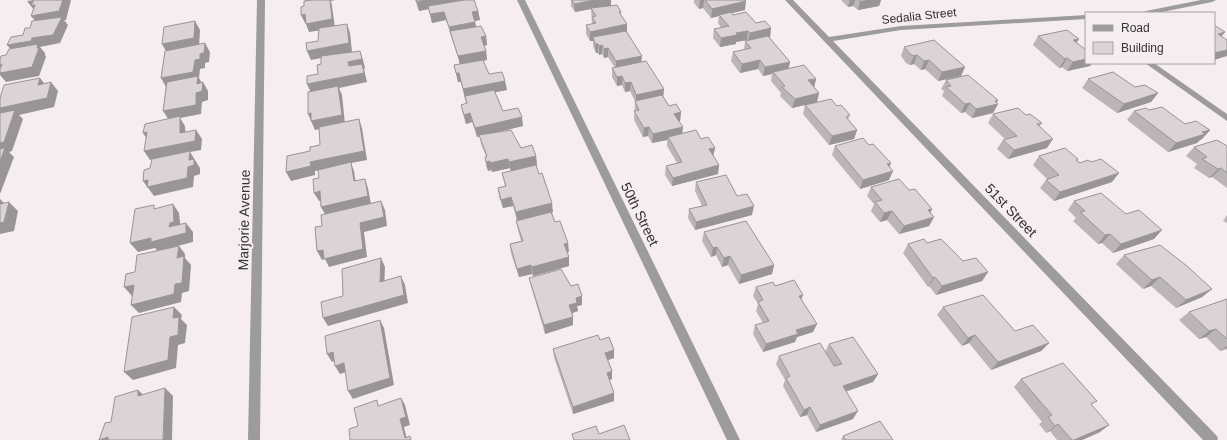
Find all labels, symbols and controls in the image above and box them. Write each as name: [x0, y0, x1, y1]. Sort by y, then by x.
street label: Sedalia Street: [881, 5, 958, 27]
legend: [1085, 12, 1215, 64]
text: Road: [1121, 21, 1150, 35]
text: Building: [1121, 41, 1164, 55]
street label: Marjorie Avenue: [235, 169, 253, 271]
street label: 50th Street: [618, 180, 662, 248]
street label: 51st Street: [982, 180, 1040, 240]

